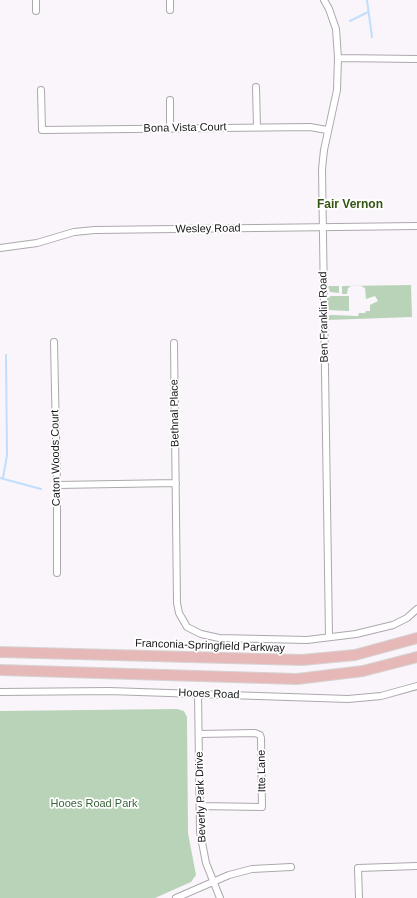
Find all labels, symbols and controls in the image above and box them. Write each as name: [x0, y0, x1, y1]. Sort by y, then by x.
street label: Bona Vista Court: [143, 121, 227, 135]
district label: Fair Vernon: [317, 198, 383, 212]
street label: Wesley Road: [175, 222, 241, 236]
street label: Ben Franklin Road: [317, 271, 331, 363]
street label: Bethnal Place: [168, 379, 182, 447]
street label: Caton Woods Court: [49, 410, 63, 506]
street label: Franconia-Springfield Parkway: [135, 637, 285, 655]
street label: Hooes Road: [178, 686, 240, 702]
street label: Itte Lane: [255, 749, 269, 793]
street label: Beverly Park Drive: [193, 751, 209, 843]
park label: Hooes Road Park: [51, 797, 137, 811]

